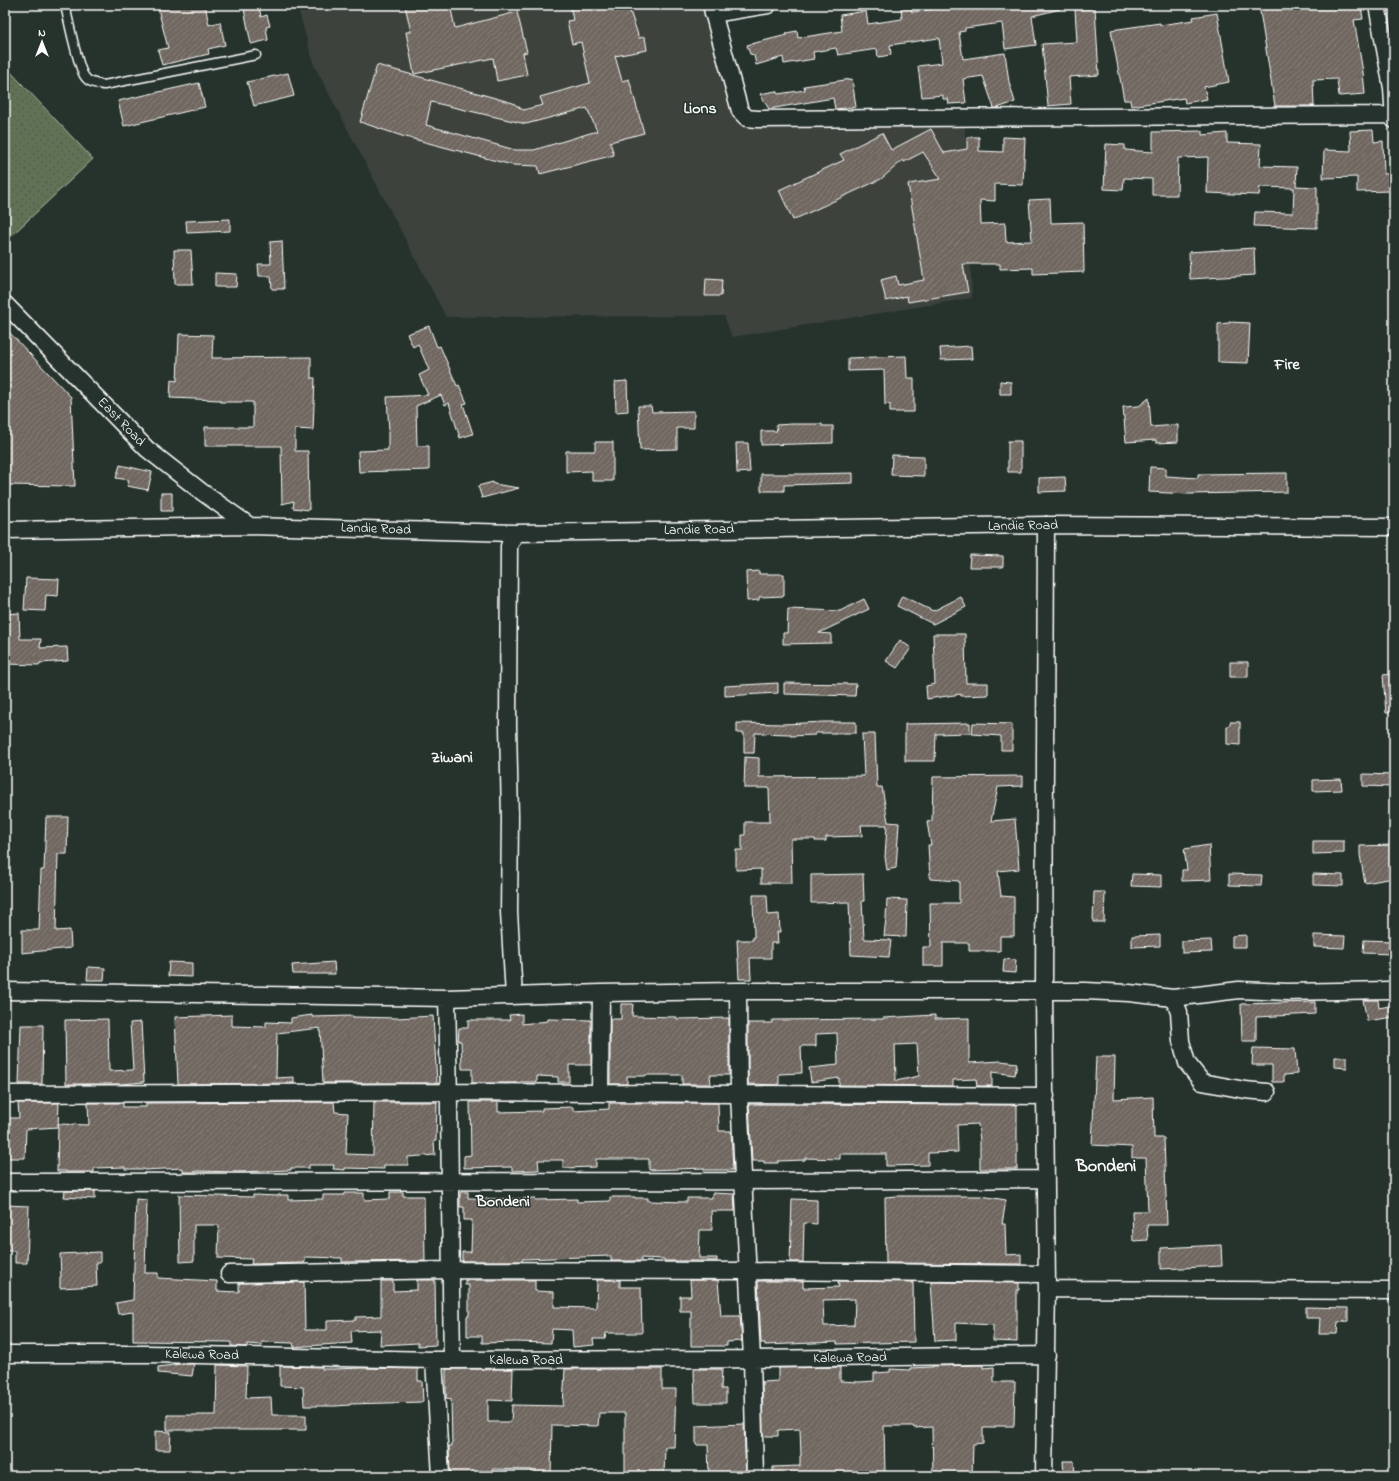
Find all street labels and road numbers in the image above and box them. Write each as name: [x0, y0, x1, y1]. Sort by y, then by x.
street label: East Road: [92, 392, 150, 452]
street label: Landie Road: [988, 515, 1058, 537]
street label: Landie Road: [341, 517, 412, 541]
street label: Landie Road: [664, 519, 734, 541]
street label: Kalewa Road: [165, 1344, 239, 1366]
street label: Kalewa Road: [813, 1347, 887, 1369]
street label: Kalewa Road: [489, 1350, 563, 1371]

